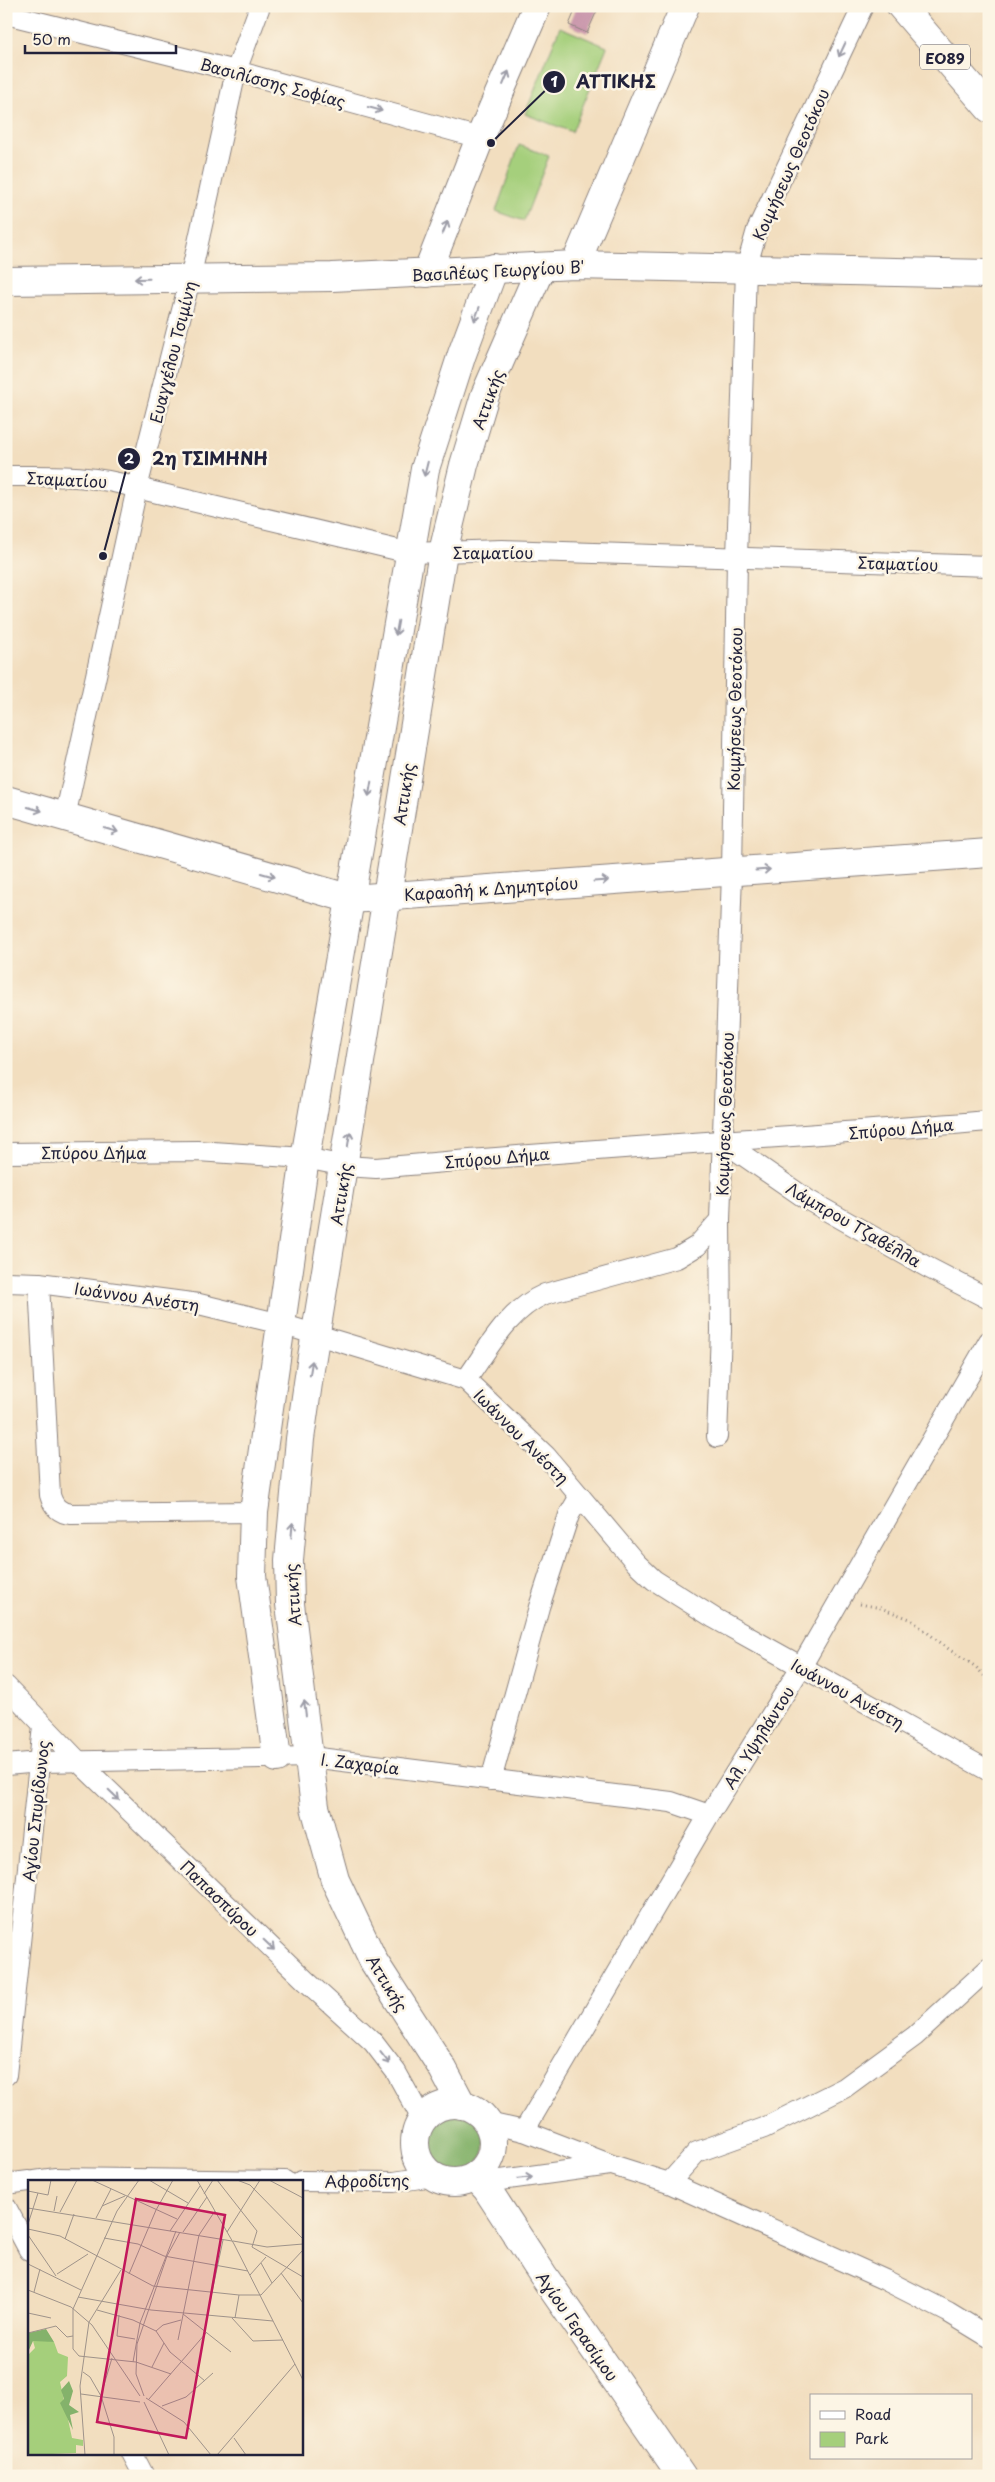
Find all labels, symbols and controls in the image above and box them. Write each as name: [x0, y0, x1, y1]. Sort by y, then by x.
scale bar: [25, 22, 176, 54]
text: 50 m: [32, 27, 71, 50]
one-way arrow: [837, 42, 846, 57]
road number: ΕΟ89: [920, 44, 970, 70]
street label: Βασιλίσσης Σοφίας: [198, 51, 348, 113]
callout: ΑΤΤΙΚΗΣ: [541, 65, 666, 98]
text: ΑΤΤΙΚΗΣ: [575, 67, 656, 94]
text: 1: [550, 69, 558, 92]
one-way arrow: [502, 71, 512, 86]
street label: Κοιμήσεως Θεοτόκου: [746, 84, 834, 244]
one-way arrow: [367, 105, 383, 114]
one-way arrow: [440, 221, 450, 236]
street label: Βασιλέως Γεωργίου Β': [411, 253, 585, 287]
one-way arrow: [134, 275, 150, 284]
street label: Ευαγγέλου Τσιμίνη: [143, 278, 201, 426]
one-way arrow: [472, 306, 481, 321]
street label: Αττικής: [465, 365, 509, 433]
callout: 2η ΤΣΙΜΗΝΗ: [117, 443, 278, 476]
text: 2η ΤΣΙΜΗΝΗ: [152, 444, 268, 471]
text: 2: [124, 446, 135, 469]
one-way arrow: [421, 460, 430, 476]
street label: Σταματίου: [26, 465, 108, 493]
street label: Σταματίου: [453, 540, 533, 564]
street label: Σταματίου: [857, 550, 939, 576]
one-way arrow: [392, 620, 402, 636]
street label: Κοιμήσεως Θεοτόκου: [721, 627, 747, 791]
street label: Αττικής: [386, 761, 420, 827]
one-way arrow: [364, 780, 374, 796]
one-way arrow: [27, 804, 43, 814]
one-way arrow: [103, 826, 119, 836]
one-way arrow: [755, 866, 771, 875]
street label: Καραολή κ Δημητρίου: [403, 870, 579, 906]
one-way arrow: [259, 871, 275, 881]
one-way arrow: [593, 877, 609, 886]
street label: Κοιμήσεως Θεοτόκου: [709, 1032, 739, 1196]
street label: Σπύρου Δήμα: [847, 1111, 955, 1145]
one-way arrow: [344, 1131, 354, 1147]
street label: Σπύρου Δήμα: [41, 1140, 147, 1164]
street label: Σπύρου Δήμα: [443, 1140, 551, 1174]
street label: Αττικής: [323, 1161, 357, 1227]
street label: Λάμπρου Τζαβέλλα: [782, 1176, 926, 1273]
street label: Ιωάννου Ανέστη: [73, 1275, 201, 1317]
one-way arrow: [306, 1361, 316, 1377]
street label: Ιωάννου Ανέστη: [469, 1383, 575, 1489]
one-way arrow: [287, 1522, 296, 1538]
street label: Αττικής: [278, 1563, 306, 1627]
street label: Ιωάννου Ανέστη: [787, 1652, 909, 1734]
street label: Αλ. Υψηλάντου: [717, 1681, 799, 1793]
one-way arrow: [299, 1701, 309, 1717]
street label: Αγίου Σπυρίδωνος: [16, 1739, 54, 1883]
street label: Ι. Ζαχαρία: [319, 1746, 401, 1780]
one-way arrow: [108, 1789, 120, 1801]
street label: Παπασπύρου: [175, 1854, 265, 1942]
one-way arrow: [262, 1939, 275, 1951]
street label: Αττικής: [362, 1950, 414, 2016]
one-way arrow: [380, 2051, 391, 2064]
street label: Αφροδίτης: [324, 2167, 410, 2193]
one-way arrow: [517, 2173, 533, 2183]
inset map: [28, 2180, 302, 2454]
street label: Αγίου Γερασίμου: [531, 2266, 625, 2386]
legend: [810, 2394, 972, 2460]
text: Road: [855, 2402, 891, 2425]
text: Park: [855, 2426, 889, 2449]

